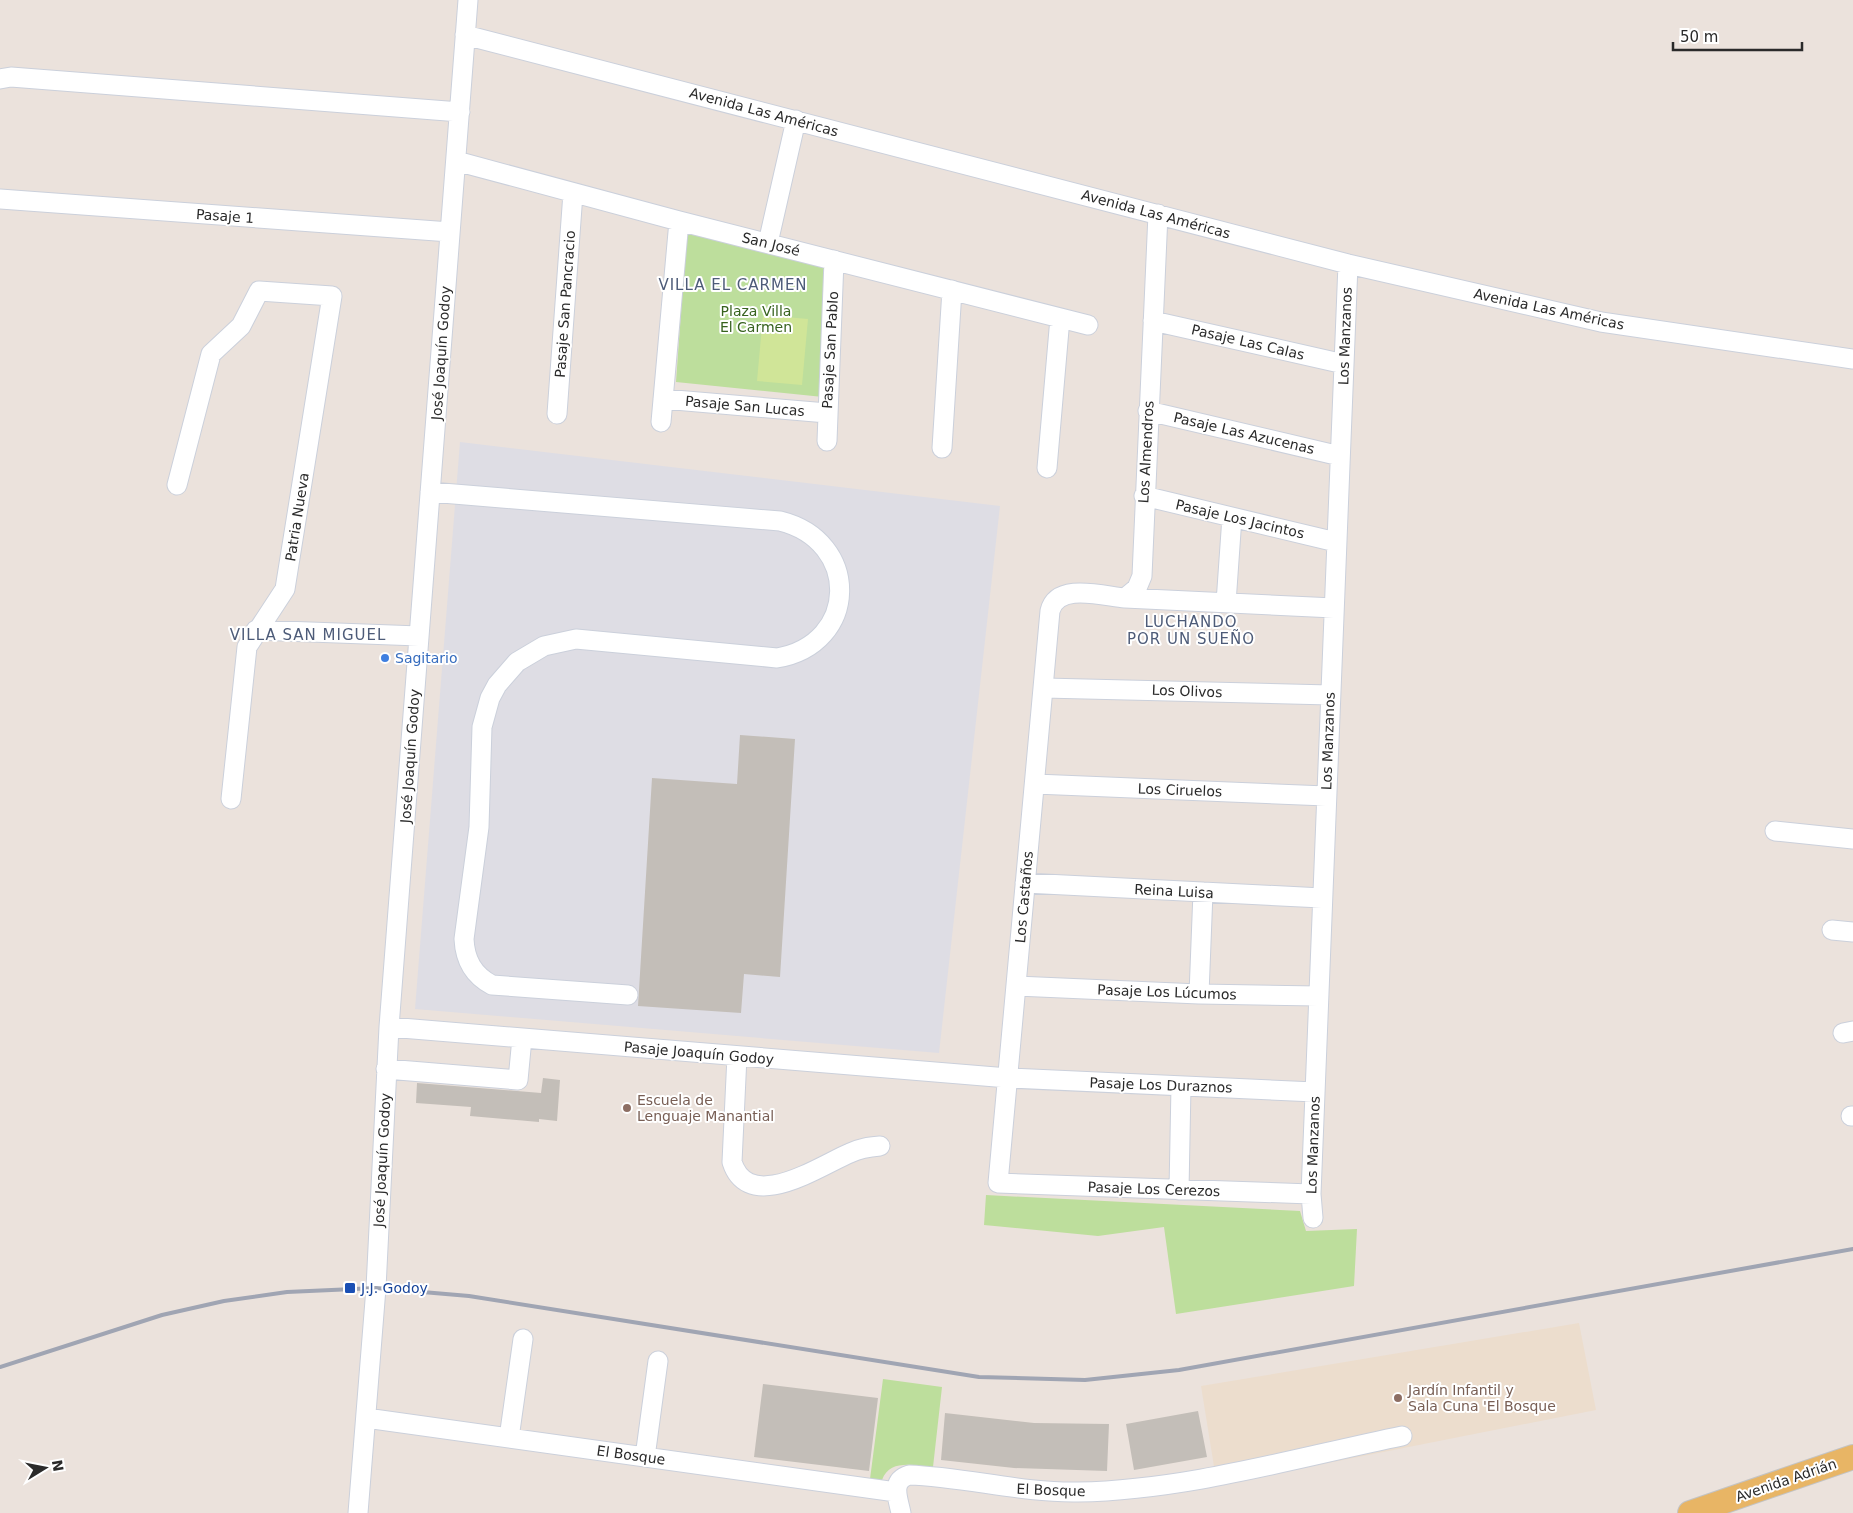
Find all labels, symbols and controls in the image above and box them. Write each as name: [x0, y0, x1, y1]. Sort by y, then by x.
scale bar: [1673, 20, 1802, 52]
text: 50 m: [1680, 28, 1718, 46]
street label: Avenida Las Américas: [688, 84, 840, 140]
street label: Avenida Las Américas: [1080, 186, 1232, 242]
street label: Pasaje 1: [195, 206, 255, 226]
street label: San José: [740, 229, 802, 259]
street label: Pasaje San Pancracio: [552, 230, 578, 378]
district label: VILLA EL CARMEN: [658, 276, 808, 294]
street label: José Joaquín Godoy: [428, 285, 454, 422]
street label: Avenida Las Américas: [1472, 285, 1626, 333]
street label: Los Manzanos: [1335, 287, 1355, 385]
street label: Pasaje San Pablo: [819, 291, 841, 409]
park label: Plaza Villa El Carmen: [720, 303, 792, 335]
street label: Pasaje Las Calas: [1190, 321, 1306, 363]
street label: Pasaje San Lucas: [685, 393, 805, 419]
street label: Los Almendros: [1135, 400, 1157, 504]
street label: Pasaje Las Azucenas: [1172, 409, 1316, 457]
street label: Patria Nueva: [282, 472, 312, 562]
street label: Pasaje Los Jacintos: [1174, 496, 1306, 542]
district label: LUCHANDO POR UN SUEÑO: [1127, 613, 1255, 648]
district label: VILLA SAN MIGUEL: [230, 626, 386, 644]
place label: Sagitario: [395, 650, 458, 666]
marker: Sagitario: [379, 652, 391, 664]
street label: Los Olivos: [1151, 682, 1223, 700]
street label: José Joaquín Godoy: [397, 688, 423, 825]
street label: Los Manzanos: [1318, 692, 1338, 790]
street label: Los Ciruelos: [1137, 781, 1223, 799]
street label: Los Castaños: [1012, 850, 1036, 944]
street label: Reina Luisa: [1134, 881, 1214, 901]
street label: Pasaje Los Lúcumos: [1097, 982, 1237, 1002]
street label: Pasaje Joaquín Godoy: [623, 1038, 775, 1068]
street label: Pasaje Los Duraznos: [1089, 1075, 1233, 1095]
street label: José Joaquín Godoy: [370, 1092, 394, 1229]
place label: Escuela de Lenguaje Manantial: [637, 1092, 774, 1124]
street label: Los Manzanos: [1303, 1096, 1323, 1194]
marker: Escuela de Lenguaje Manantial: [621, 1102, 633, 1114]
street label: Pasaje Los Cerezos: [1087, 1179, 1221, 1199]
place label: J.J. Godoy: [360, 1280, 428, 1296]
marker: J.J. Godoy: [343, 1281, 357, 1295]
place label: Jardín Infantil y Sala Cuna 'El Bosque: [1407, 1382, 1556, 1414]
marker: Jardín Infantil y Sala Cuna 'El Bosque: [1392, 1392, 1404, 1404]
street label: El Bosque: [596, 1442, 666, 1468]
north arrow: [20, 1443, 70, 1493]
street label: Avenida Adrián: [1733, 1455, 1839, 1505]
text: N: [49, 1459, 67, 1473]
street label: El Bosque: [1016, 1481, 1086, 1499]

